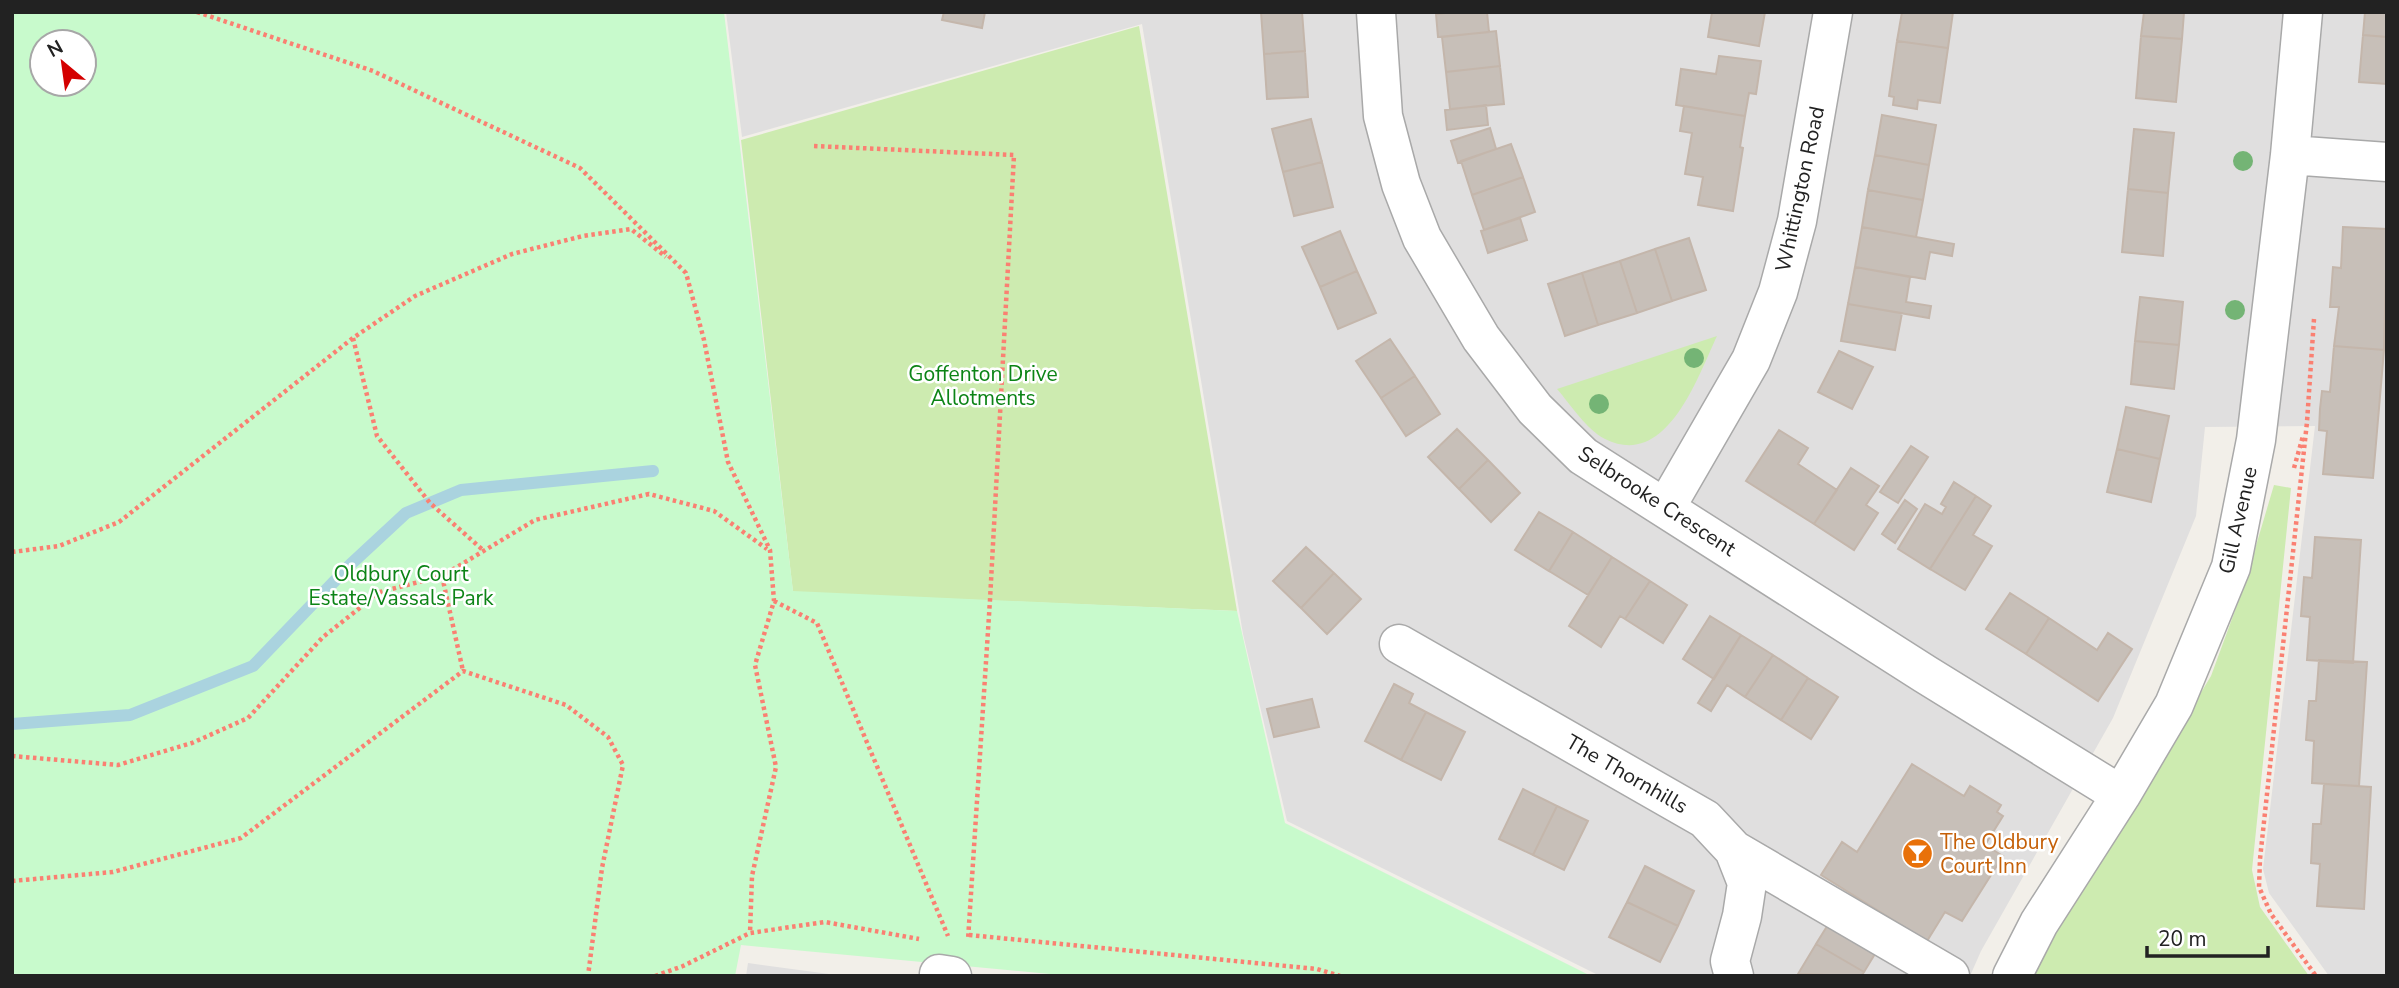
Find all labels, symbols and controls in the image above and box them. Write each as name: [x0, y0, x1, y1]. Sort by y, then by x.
north arrow: [28, 28, 98, 98]
text: N: [43, 34, 68, 64]
street label: Whittington Road: [1769, 104, 1831, 274]
park label: Goffenton Drive Allotments: [908, 360, 1058, 412]
street label: Selbrooke Crescent: [1573, 439, 1742, 563]
street label: Gill Avenue: [2212, 464, 2264, 576]
park label: Oldbury Court Estate/Vassals Park: [308, 560, 494, 612]
street label: The Thornhills: [1561, 728, 1693, 820]
place label: The Oldbury Court Inn: [1940, 828, 2059, 880]
bar icon: The Oldbury Court Inn: [1900, 837, 1934, 871]
scale bar: [2147, 914, 2268, 958]
text: 20 m: [2158, 925, 2207, 953]

